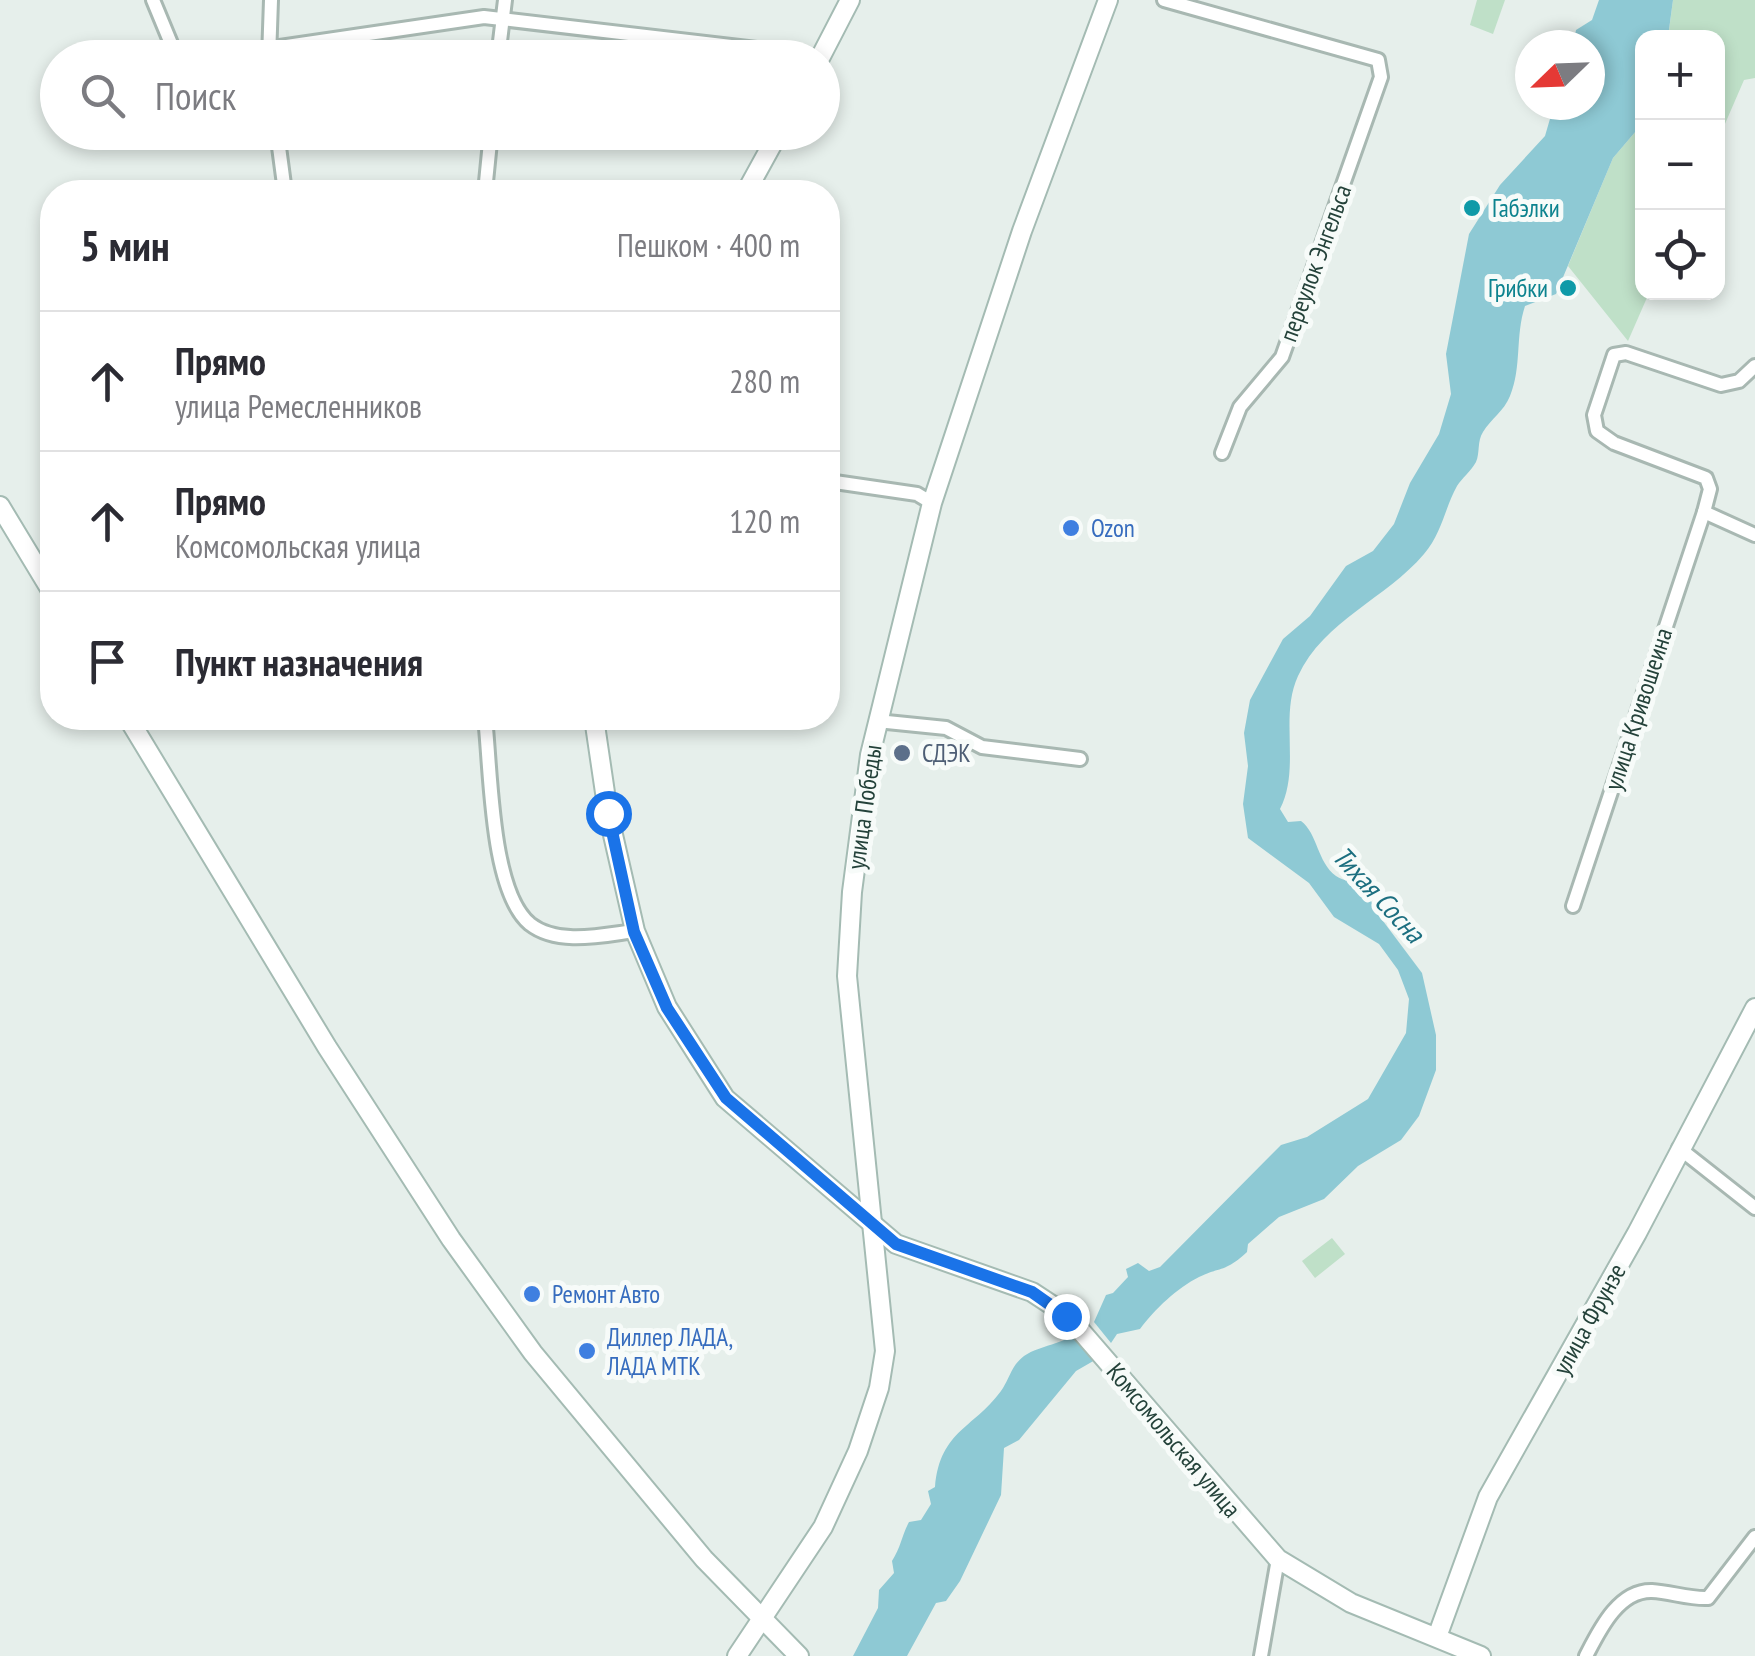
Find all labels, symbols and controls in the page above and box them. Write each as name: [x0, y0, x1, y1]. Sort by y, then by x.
north arrow: [1515, 30, 1605, 120]
map controls: [1635, 30, 1725, 300]
button: +: [1635, 30, 1725, 120]
search box: [40, 40, 840, 150]
icon: search: [75, 68, 130, 123]
text: Поиск: [155, 71, 236, 120]
button: −: [1635, 120, 1725, 210]
street label: переулок Энгельса: [1272, 180, 1358, 346]
place label: Габэлки: [1492, 192, 1560, 224]
marker: Габэлки: [1461, 197, 1483, 219]
button: locate: [1635, 210, 1725, 300]
text: 5 мин: [80, 218, 170, 273]
text: Пешком · 400 m: [617, 224, 800, 266]
place label: Грибки: [1488, 272, 1548, 304]
marker: Грибки: [1557, 277, 1579, 299]
text: Прямо: [175, 336, 266, 385]
icon: ahead: [80, 354, 135, 409]
text: 280 m: [729, 360, 800, 402]
text: улица Ремесленников: [175, 385, 422, 427]
text: Прямо: [175, 476, 266, 525]
icon: ahead: [80, 494, 135, 549]
text: 120 m: [729, 500, 800, 542]
place label: Ozon: [1091, 512, 1135, 544]
marker: Ozon: [1060, 517, 1082, 539]
text: Комсомольская улица: [175, 525, 421, 567]
street label: улица Кривошеина: [1597, 624, 1679, 794]
icon: arrive: [80, 634, 135, 689]
text: Пункт назначения: [175, 637, 423, 686]
place label: СДЭК: [922, 737, 971, 769]
marker: СДЭК: [891, 742, 913, 764]
street label: улица Победы: [839, 743, 889, 871]
route start: [586, 791, 632, 837]
water label: Тихая Сосна: [1325, 838, 1434, 952]
street label: улица Фрунзе: [1545, 1258, 1633, 1380]
place label: Ремонт Авто: [552, 1278, 660, 1310]
marker: Ремонт Авто: [521, 1283, 543, 1305]
route end: [1044, 1294, 1090, 1340]
place label: Диллер ЛАДА, ЛАДА МТК: [606, 1321, 733, 1382]
marker: Диллер ЛАДА, ЛАДА МТК: [576, 1340, 598, 1362]
street label: Комсомольская улица: [1100, 1356, 1248, 1524]

